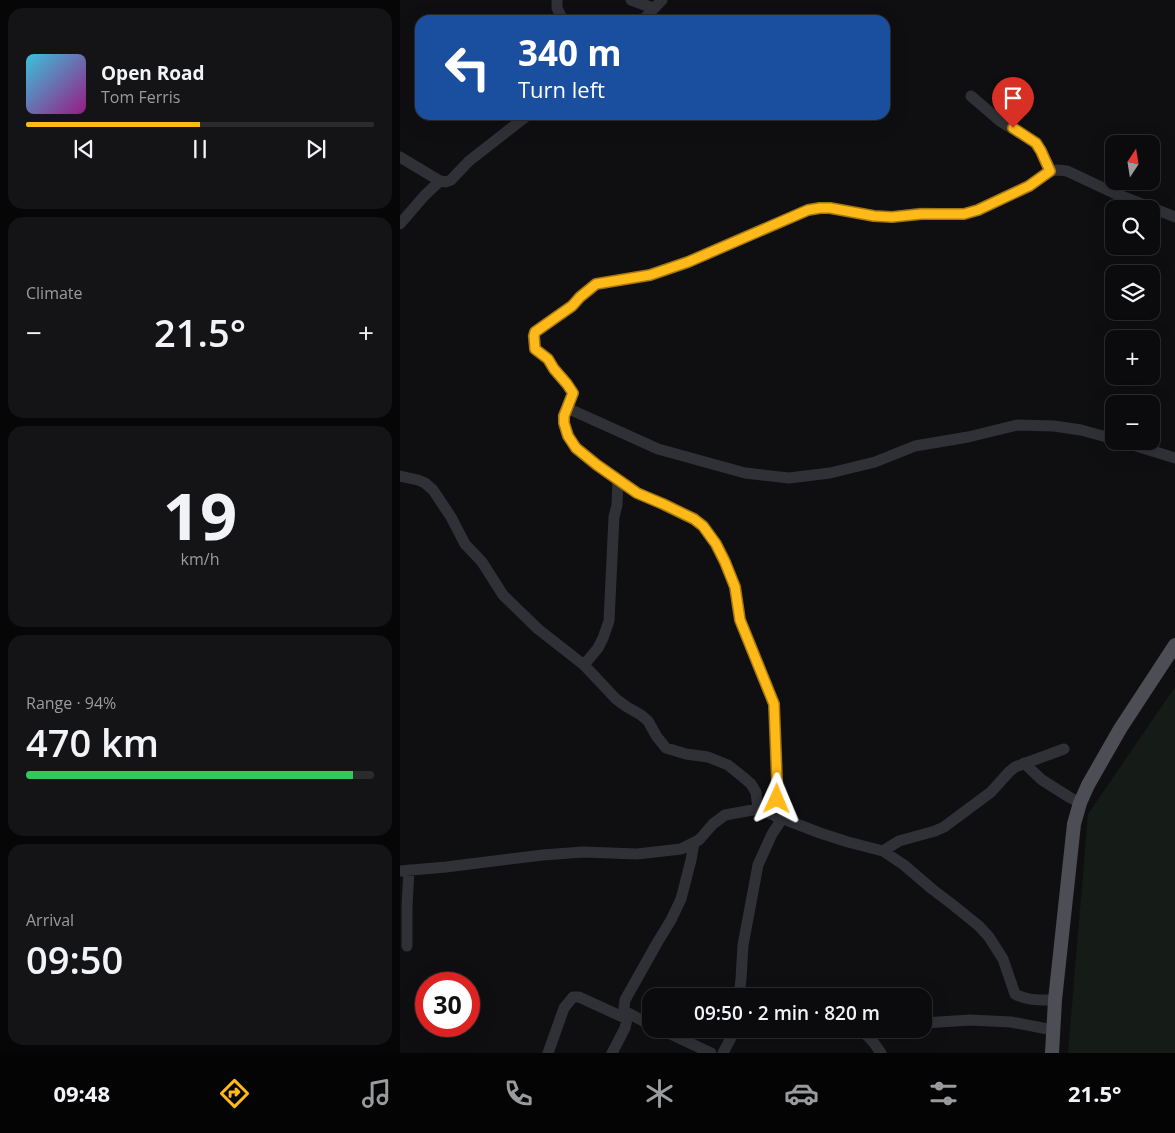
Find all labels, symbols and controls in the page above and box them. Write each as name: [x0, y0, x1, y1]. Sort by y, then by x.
text: 340 m: [518, 29, 622, 76]
icon: left: [435, 35, 500, 100]
text: Open Road: [101, 60, 205, 86]
text: Turn left: [518, 74, 605, 104]
pin: [992, 77, 1034, 128]
icon: arrive: [999, 84, 1027, 112]
text: Tom Ferris: [101, 86, 180, 108]
icon: previous: [70, 135, 98, 163]
icon: pause: [186, 135, 214, 163]
icon: next: [302, 135, 330, 163]
north arrow: [1105, 135, 1160, 190]
map controls: [1105, 135, 1160, 450]
button: search: [1105, 200, 1160, 255]
button: layers: [1105, 265, 1160, 320]
text: Climate: [26, 282, 83, 304]
text: 21.5°: [154, 306, 246, 358]
text: −: [26, 313, 42, 351]
text: +: [358, 313, 374, 351]
button: +: [1105, 330, 1160, 385]
button: −: [1105, 395, 1160, 450]
text: 19: [163, 471, 237, 559]
text: km/h: [181, 548, 219, 570]
text: Range · 94%: [26, 692, 116, 714]
text: 470 km: [26, 716, 159, 768]
position arrow: [750, 772, 802, 824]
text: Arrival: [26, 909, 74, 931]
text: 09:50: [26, 933, 123, 985]
speed limit sign: 30: [415, 972, 480, 1037]
text: 09:50 · 2 min · 820 m: [694, 1000, 880, 1026]
icon: directions: [217, 1076, 252, 1111]
icon: music: [359, 1076, 394, 1111]
icon: phone: [501, 1076, 536, 1111]
icon: climate: [642, 1076, 677, 1111]
icon: car: [784, 1076, 819, 1111]
icon: filters: [926, 1076, 961, 1111]
text: 09:48: [53, 1078, 110, 1108]
text: 21.5°: [1068, 1078, 1121, 1108]

